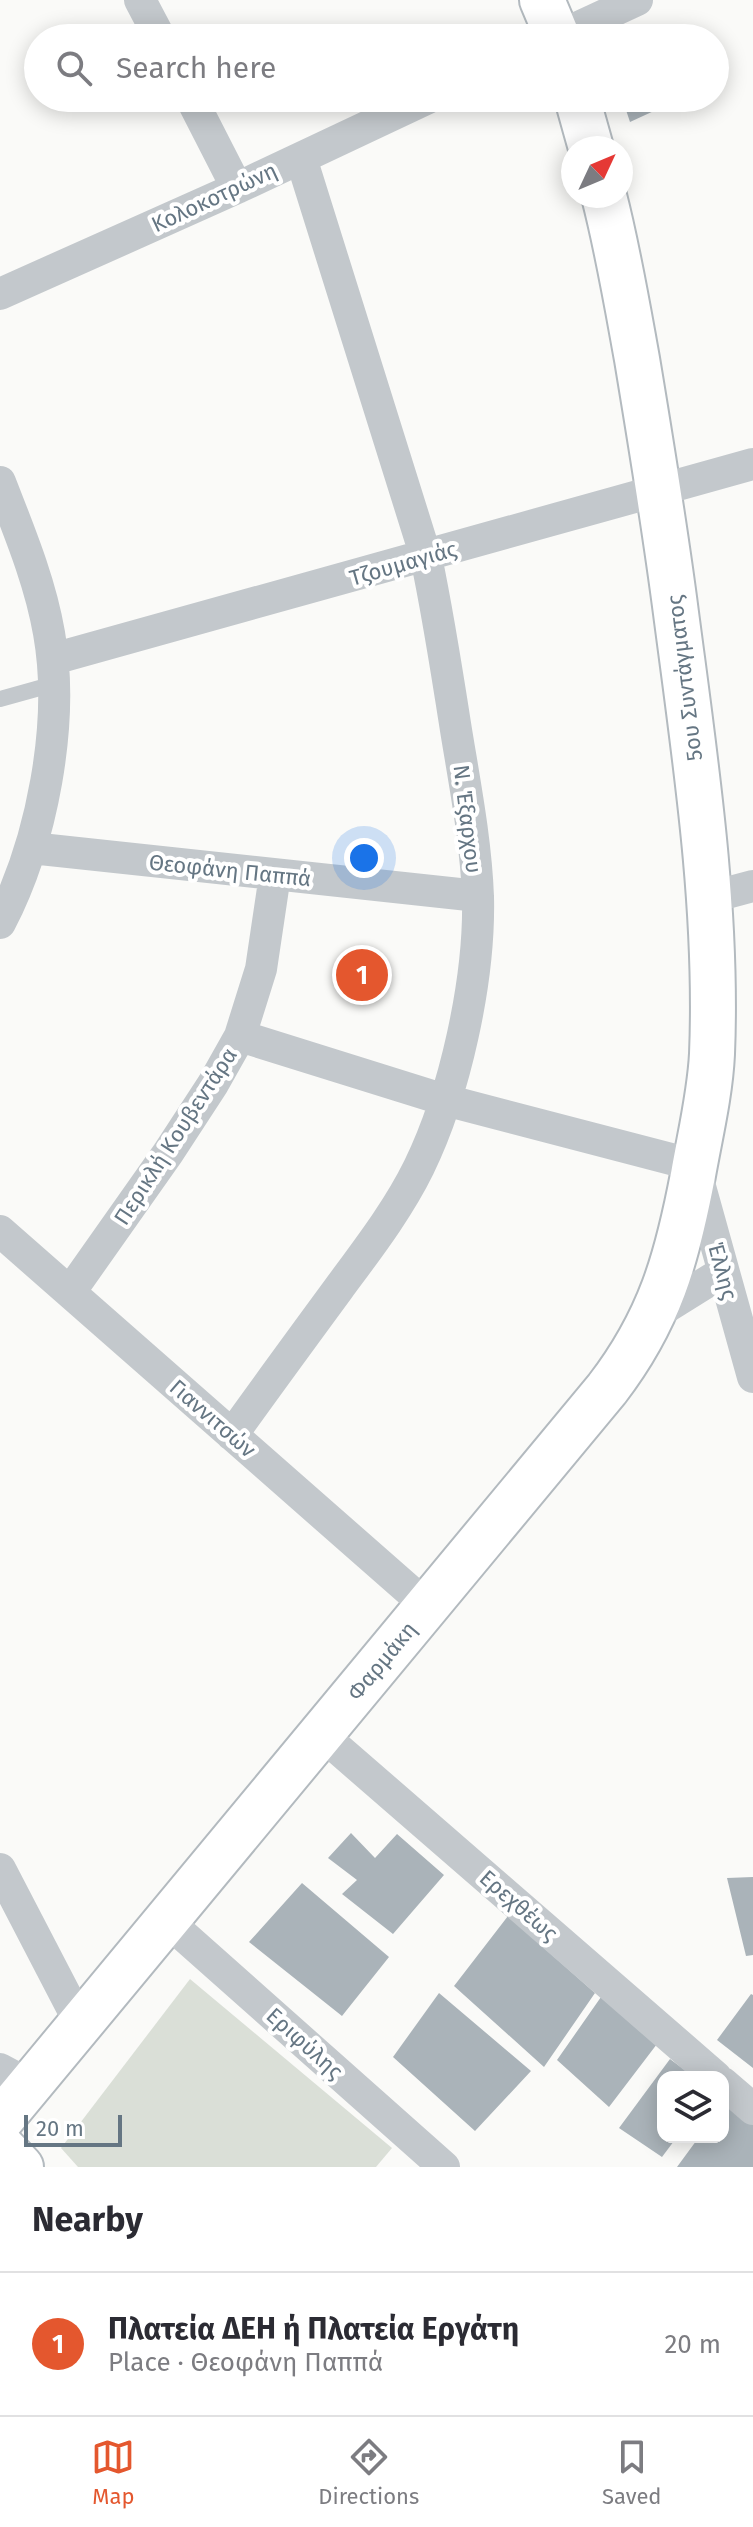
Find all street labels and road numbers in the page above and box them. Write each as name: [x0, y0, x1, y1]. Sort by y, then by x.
street label: Κολοκοτρώνη: [147, 157, 281, 238]
street label: Τζουμαγιάς: [346, 535, 460, 592]
street label: 5ου Συντάγματος: [661, 593, 708, 763]
street label: Ν. Έξαρχου: [447, 763, 488, 875]
street label: Θεοφάνη Παππά: [147, 849, 312, 892]
street label: Περικλή Κουβεντάρα: [108, 1043, 243, 1230]
street label: Έλλης: [702, 1239, 743, 1303]
street label: Γιαννιτσών: [164, 1374, 262, 1463]
street label: Φαρμάκη: [342, 1616, 423, 1706]
street label: Ερεχθέως: [474, 1864, 563, 1947]
street label: Εριφύλης: [261, 2002, 348, 2085]

